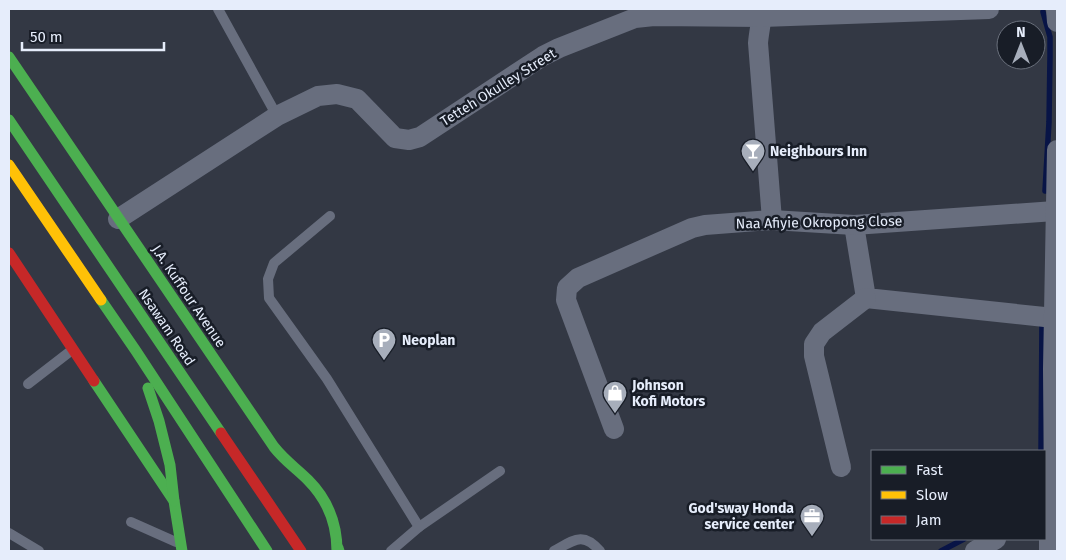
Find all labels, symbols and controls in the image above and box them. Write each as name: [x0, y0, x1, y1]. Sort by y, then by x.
scale bar: [22, 20, 165, 52]
north arrow: [996, 20, 1046, 70]
text: N: [1016, 24, 1026, 41]
text: 50 m: [30, 28, 63, 46]
street label: Tetteh Okulley Street: [437, 45, 560, 130]
bar icon: Neighbours Inn: [740, 138, 766, 172]
place label: Neighbours Inn: [770, 143, 867, 160]
street label: Naa Afiyie Okropong Close: [736, 213, 902, 232]
street label: J.A. Kuffour Avenue: [148, 242, 229, 351]
street label: Nsawam Road: [135, 286, 199, 369]
parking icon: Neoplan: [371, 327, 397, 361]
place label: Neoplan: [402, 332, 455, 349]
place label: Johnson Kofi Motors: [631, 377, 705, 410]
shop icon: Johnson Kofi Motors: [602, 380, 628, 414]
legend: [871, 450, 1046, 540]
text: Fast: [916, 461, 943, 479]
text: Slow: [916, 486, 948, 504]
place label: God'sway Honda service center: [689, 500, 794, 533]
office icon: God'sway Honda service center: [799, 503, 825, 537]
text: Jam: [916, 511, 942, 529]

